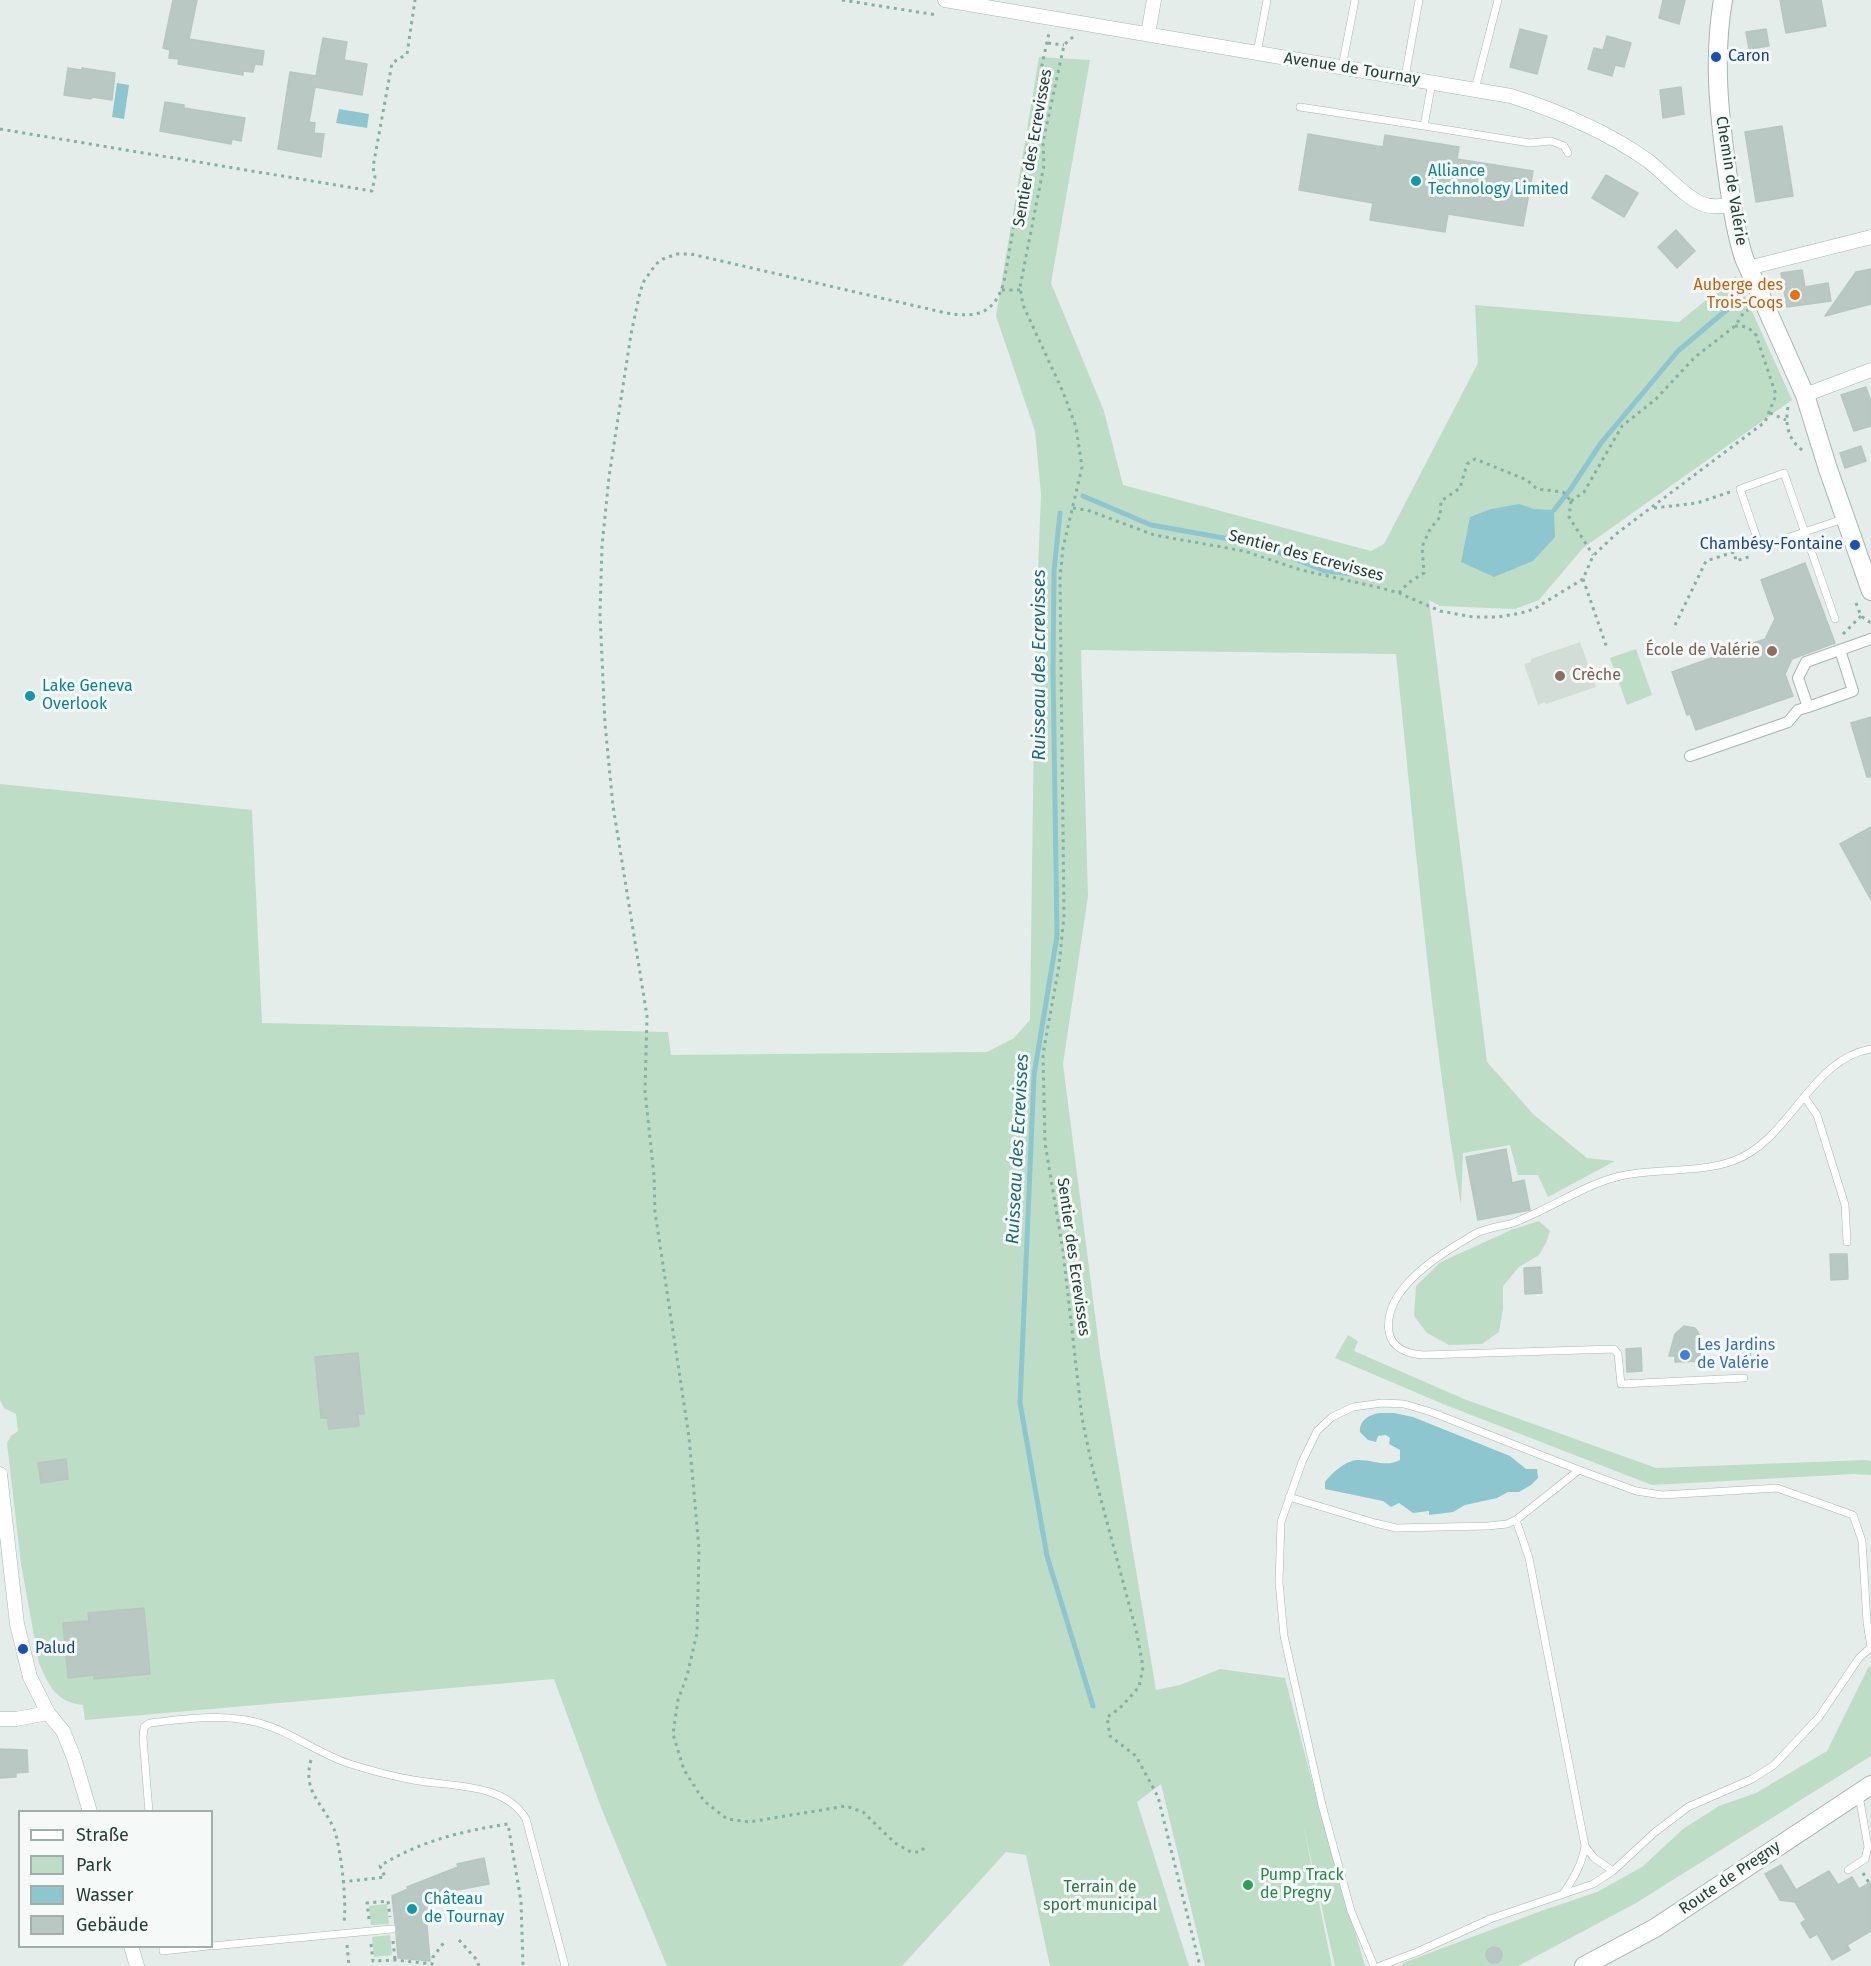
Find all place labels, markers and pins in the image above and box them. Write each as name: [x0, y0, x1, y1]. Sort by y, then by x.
place label: Caron: [1728, 47, 1770, 67]
marker: Caron: [1709, 50, 1723, 64]
place label: Alliance Technology Limited: [1428, 162, 1569, 200]
marker: Alliance Technology Limited: [1409, 174, 1423, 188]
place label: Auberge des Trois-Coqs: [1694, 276, 1783, 314]
marker: Auberge des Trois-Coqs: [1788, 288, 1802, 302]
place label: Chambésy-Fontaine: [1700, 535, 1843, 555]
marker: Chambésy-Fontaine: [1848, 538, 1862, 552]
place label: École de Valérie: [1645, 641, 1760, 661]
marker: École de Valérie: [1765, 644, 1779, 658]
place label: Crèche: [1572, 666, 1621, 686]
marker: Crèche: [1553, 669, 1567, 683]
place label: Lake Geneva Overlook: [42, 677, 133, 715]
marker: Lake Geneva Overlook: [23, 689, 37, 703]
place label: Les Jardins de Valérie: [1697, 1336, 1775, 1374]
marker: Les Jardins de Valérie: [1678, 1348, 1692, 1362]
place label: Palud: [35, 1639, 76, 1659]
marker: Palud: [16, 1642, 30, 1656]
place label: Pump Track de Pregny: [1260, 1866, 1344, 1904]
marker: Pump Track de Pregny: [1241, 1878, 1255, 1892]
place label: Château de Tournay: [424, 1890, 504, 1928]
marker: Château de Tournay: [405, 1902, 419, 1916]

